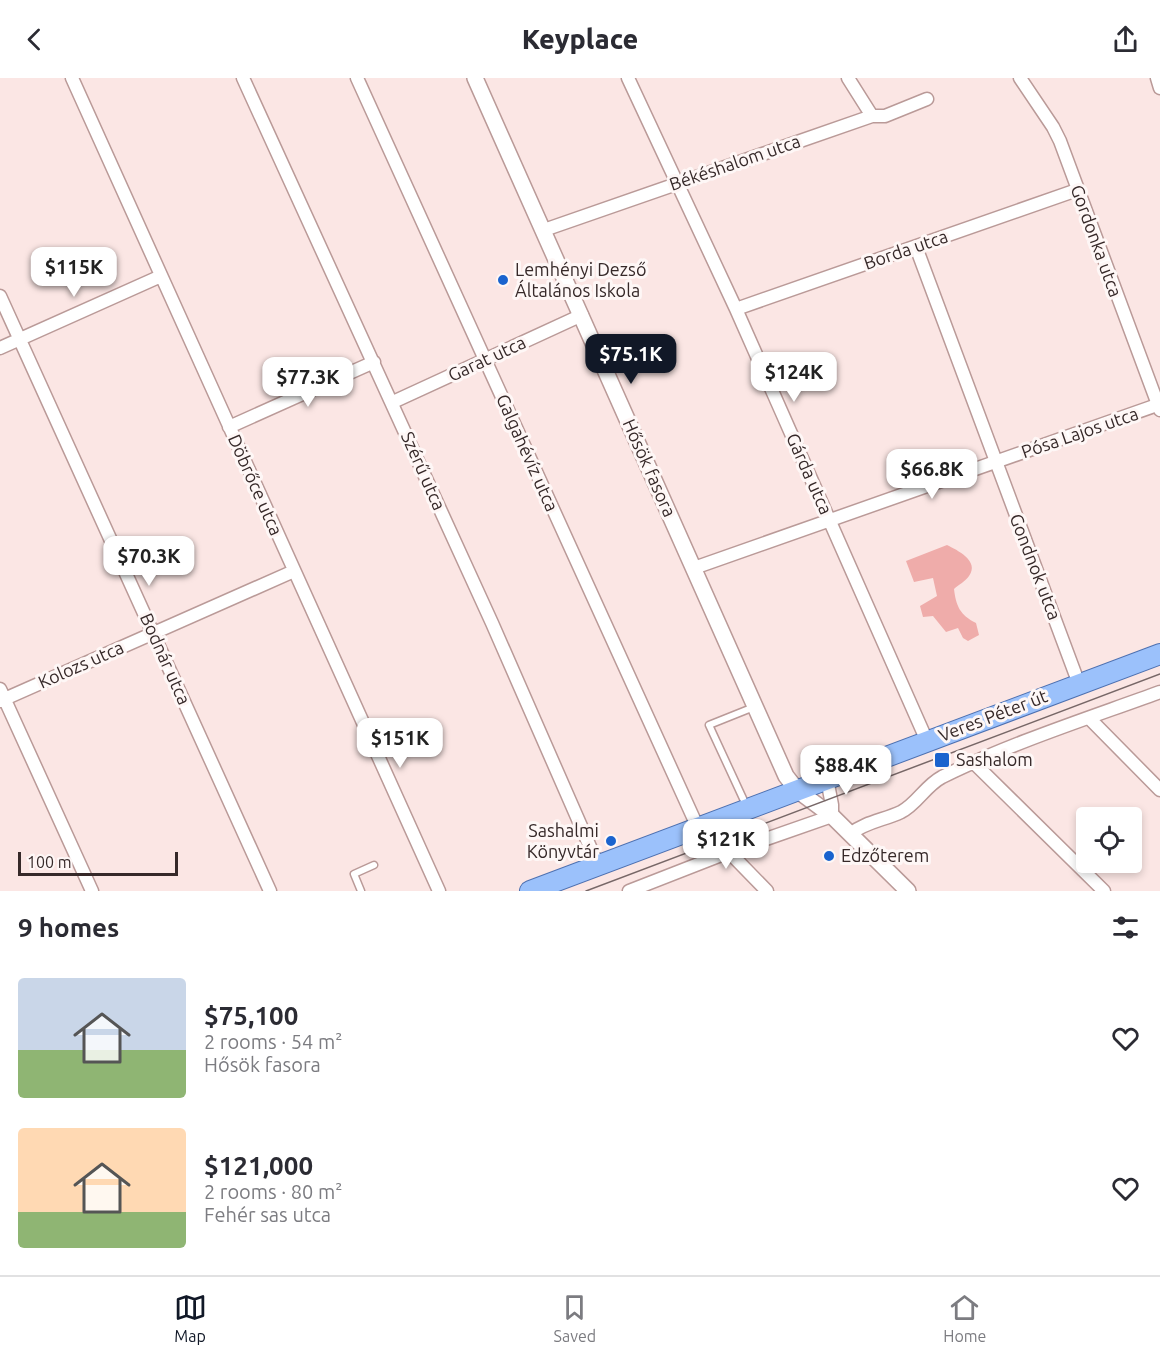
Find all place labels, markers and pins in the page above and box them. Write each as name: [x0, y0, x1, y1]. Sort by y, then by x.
pin: $115K: [32, 247, 116, 298]
place label: Lemhényi Dezső Általános Iskola: [515, 259, 646, 300]
marker: Lemhényi Dezső Általános Iskola: [496, 273, 510, 287]
pin: $75.1K: [582, 334, 680, 385]
pin: $124K: [752, 352, 836, 403]
pin: $77.3K: [259, 357, 357, 408]
pin: $66.8K: [883, 449, 981, 500]
pin: $70.3K: [100, 536, 198, 587]
pin: $151K: [358, 718, 442, 769]
pin: $88.4K: [797, 745, 895, 796]
place label: Sashalom: [956, 749, 1033, 769]
marker: Sashalom: [933, 751, 951, 769]
pin: $121K: [684, 819, 768, 870]
place label: Sashalmi Könyvtár: [527, 820, 599, 861]
marker: Sashalmi Könyvtár: [604, 834, 618, 848]
place label: Edzőterem: [841, 845, 929, 865]
marker: Edzőterem: [822, 849, 836, 863]

